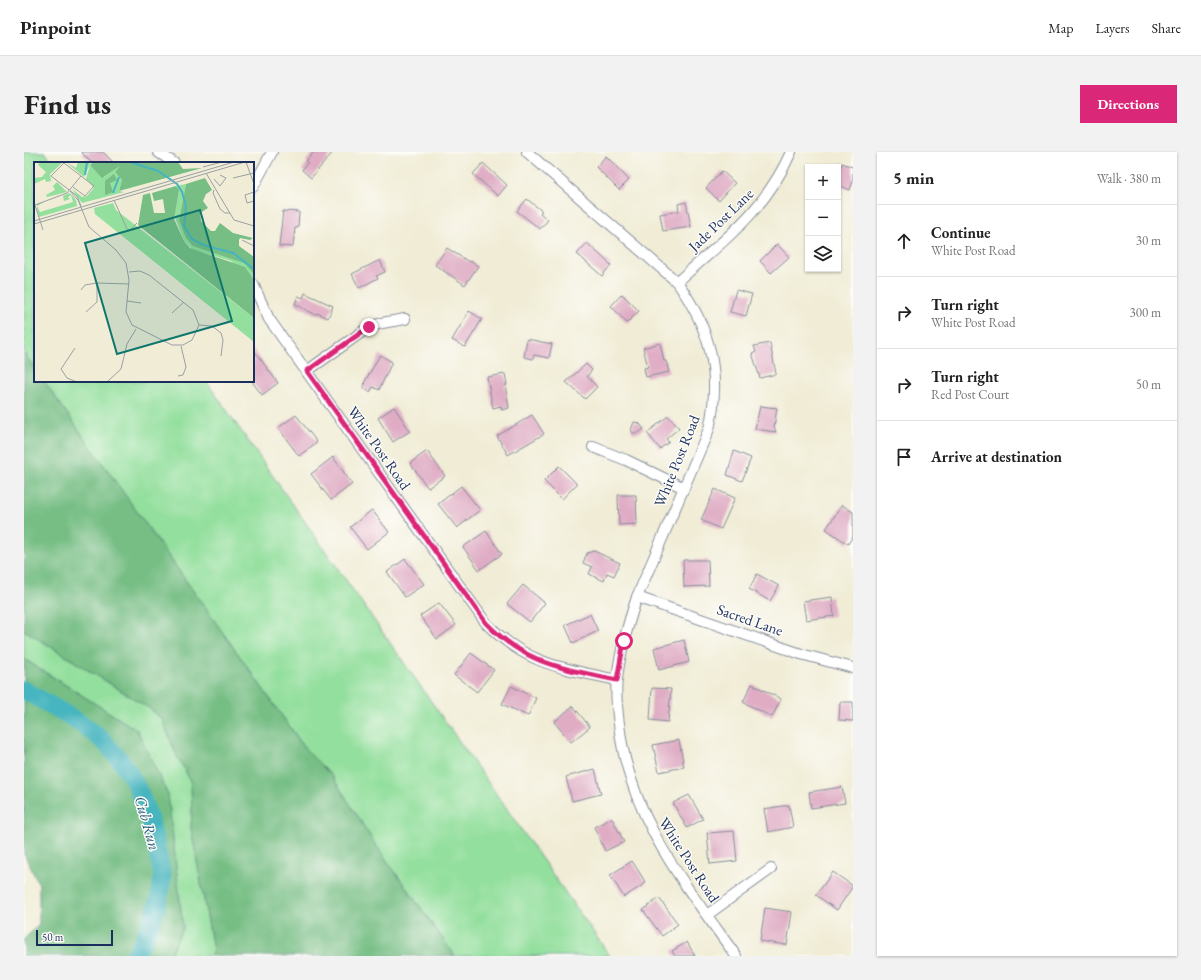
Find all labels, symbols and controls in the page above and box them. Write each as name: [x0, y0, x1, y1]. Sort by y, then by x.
text: Pinpoint: [20, 15, 91, 40]
text: Map: [1048, 19, 1073, 37]
text: Layers: [1095, 19, 1130, 37]
text: Share: [1152, 19, 1181, 37]
button: Directions: [1080, 85, 1177, 123]
text: Find us: [24, 86, 111, 122]
inset map: [34, 162, 254, 382]
map controls: [805, 164, 841, 272]
button: +: [805, 164, 841, 200]
text: 5 min: [893, 167, 934, 189]
text: Walk · 380 m: [1097, 170, 1161, 187]
street label: Jade Post Lane: [683, 184, 757, 257]
button: −: [805, 200, 841, 236]
text: Continue: [931, 223, 991, 242]
icon: ahead: [893, 230, 915, 252]
text: 30 m: [1136, 232, 1161, 249]
button: layers: [805, 236, 841, 272]
text: White Post Road: [931, 242, 1016, 259]
text: Turn right: [931, 295, 999, 314]
icon: right: [893, 302, 915, 324]
text: 300 m: [1130, 304, 1161, 321]
text: White Post Road: [931, 314, 1016, 331]
route end: [360, 318, 378, 336]
text: Turn right: [931, 367, 999, 386]
icon: right: [893, 374, 915, 396]
text: 50 m: [1136, 376, 1161, 393]
text: Red Post Court: [931, 386, 1009, 403]
street label: White Post Road: [344, 402, 415, 493]
street label: White Post Road: [649, 412, 704, 510]
icon: arrive: [893, 446, 915, 468]
text: Arrive at destination: [931, 447, 1062, 466]
street label: Sacred Lane: [715, 599, 786, 640]
route start: [615, 632, 633, 650]
water label: Cub Run: [130, 794, 165, 853]
street label: White Post Road: [655, 814, 724, 906]
scale bar: [36, 928, 113, 947]
text: 50 m: [42, 930, 63, 944]

